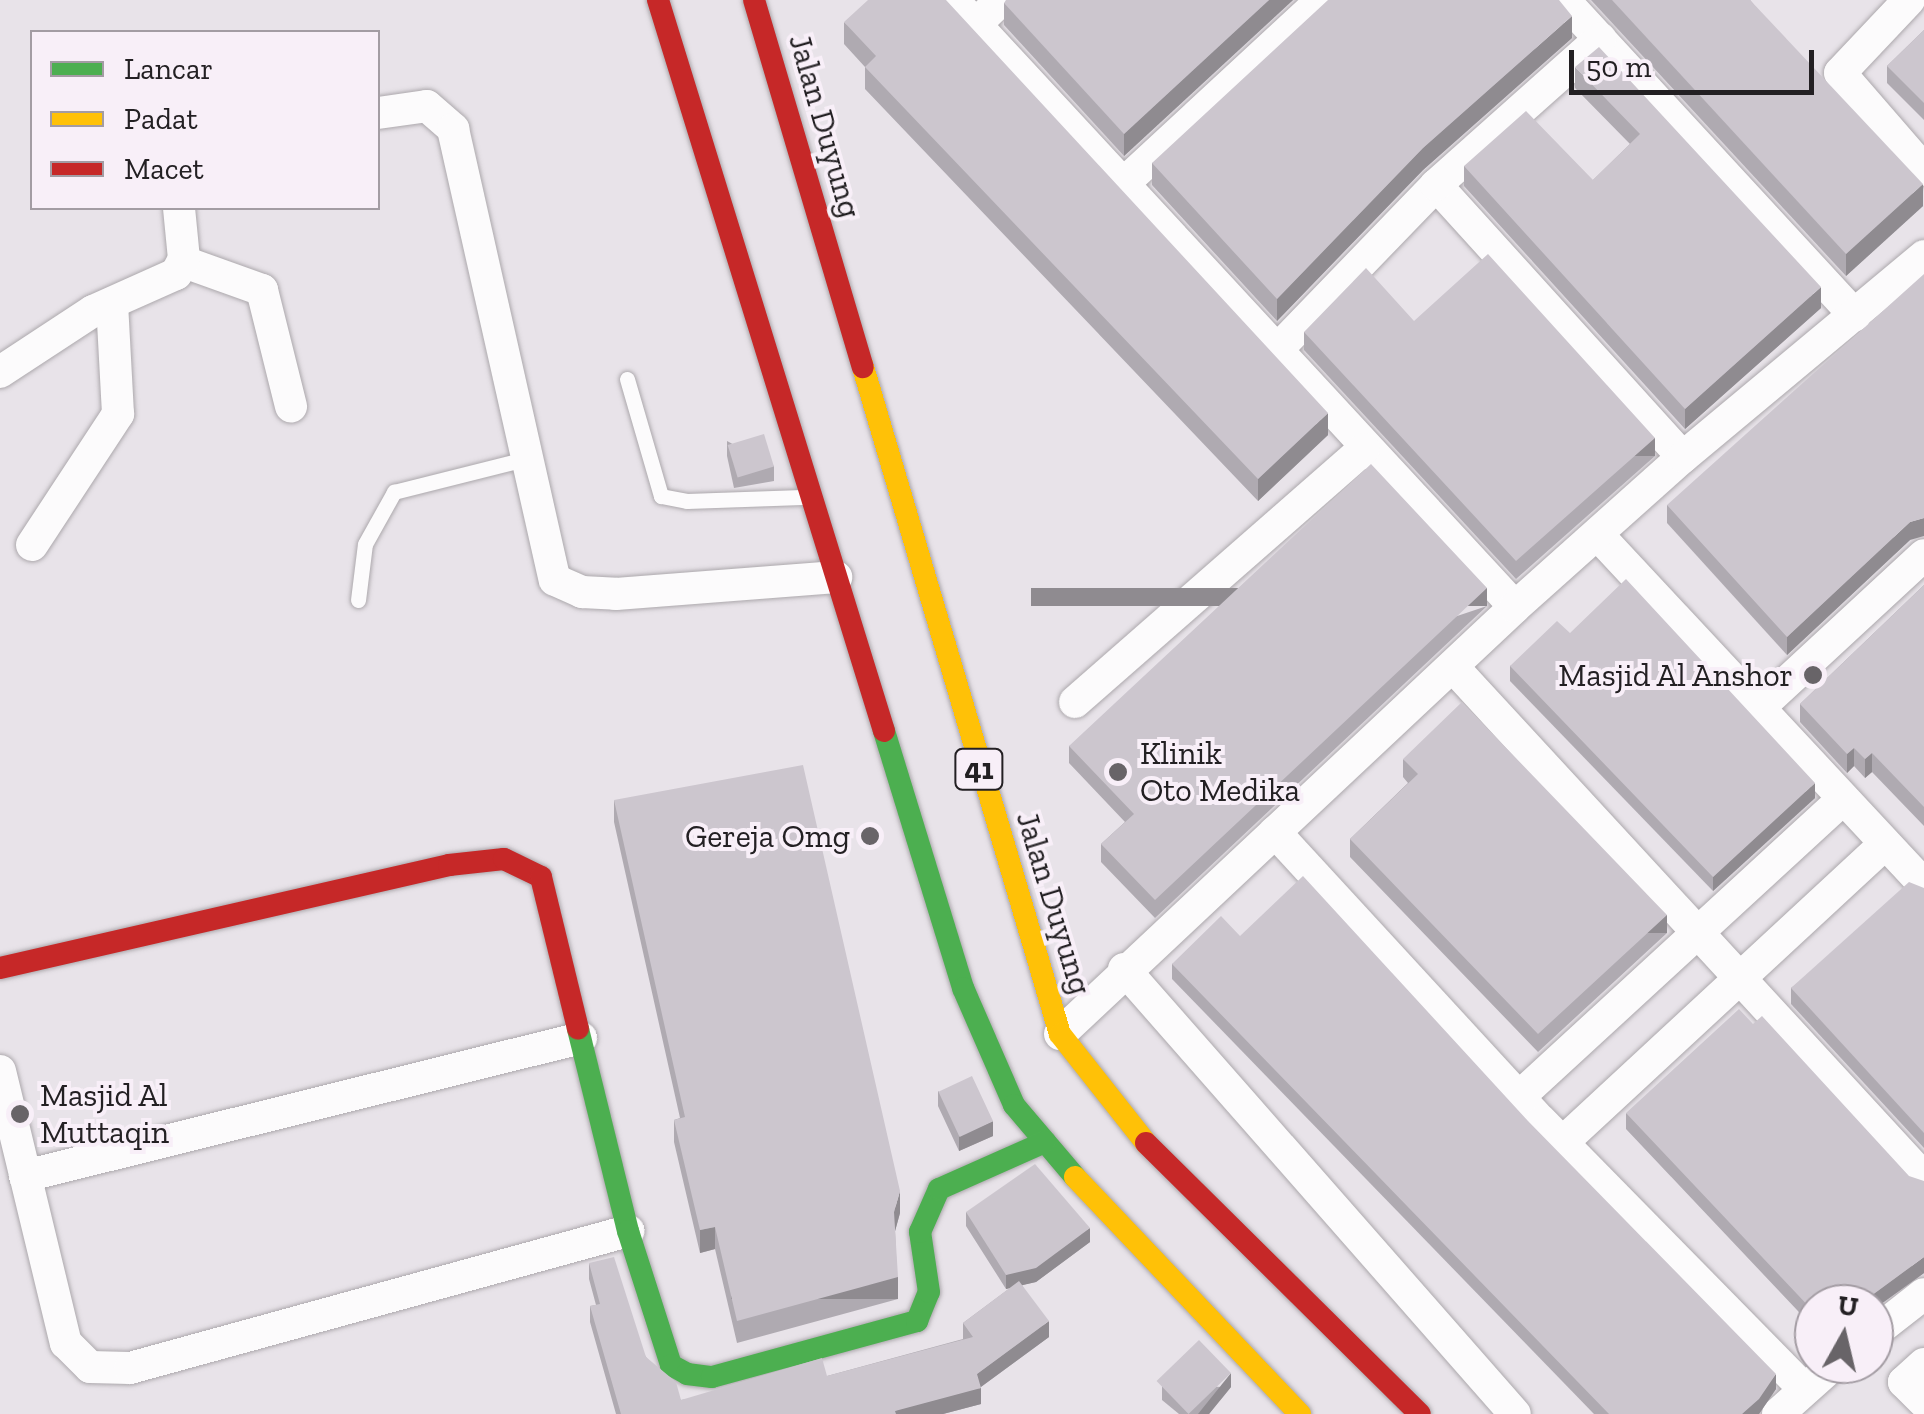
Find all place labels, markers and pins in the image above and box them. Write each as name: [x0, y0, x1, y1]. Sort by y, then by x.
place label: Masjid Al Anshor: [1556, 656, 1793, 694]
marker: Masjid Al Anshor: [1802, 664, 1824, 686]
place label: Klinik Oto Medika: [1140, 735, 1300, 810]
marker: Klinik Oto Medika: [1105, 759, 1131, 785]
place label: Gereja Omg: [685, 817, 850, 855]
marker: Gereja Omg: [859, 825, 881, 847]
place label: Masjid Al Muttaqin: [40, 1077, 169, 1152]
marker: Masjid Al Muttaqin: [9, 1103, 31, 1125]

